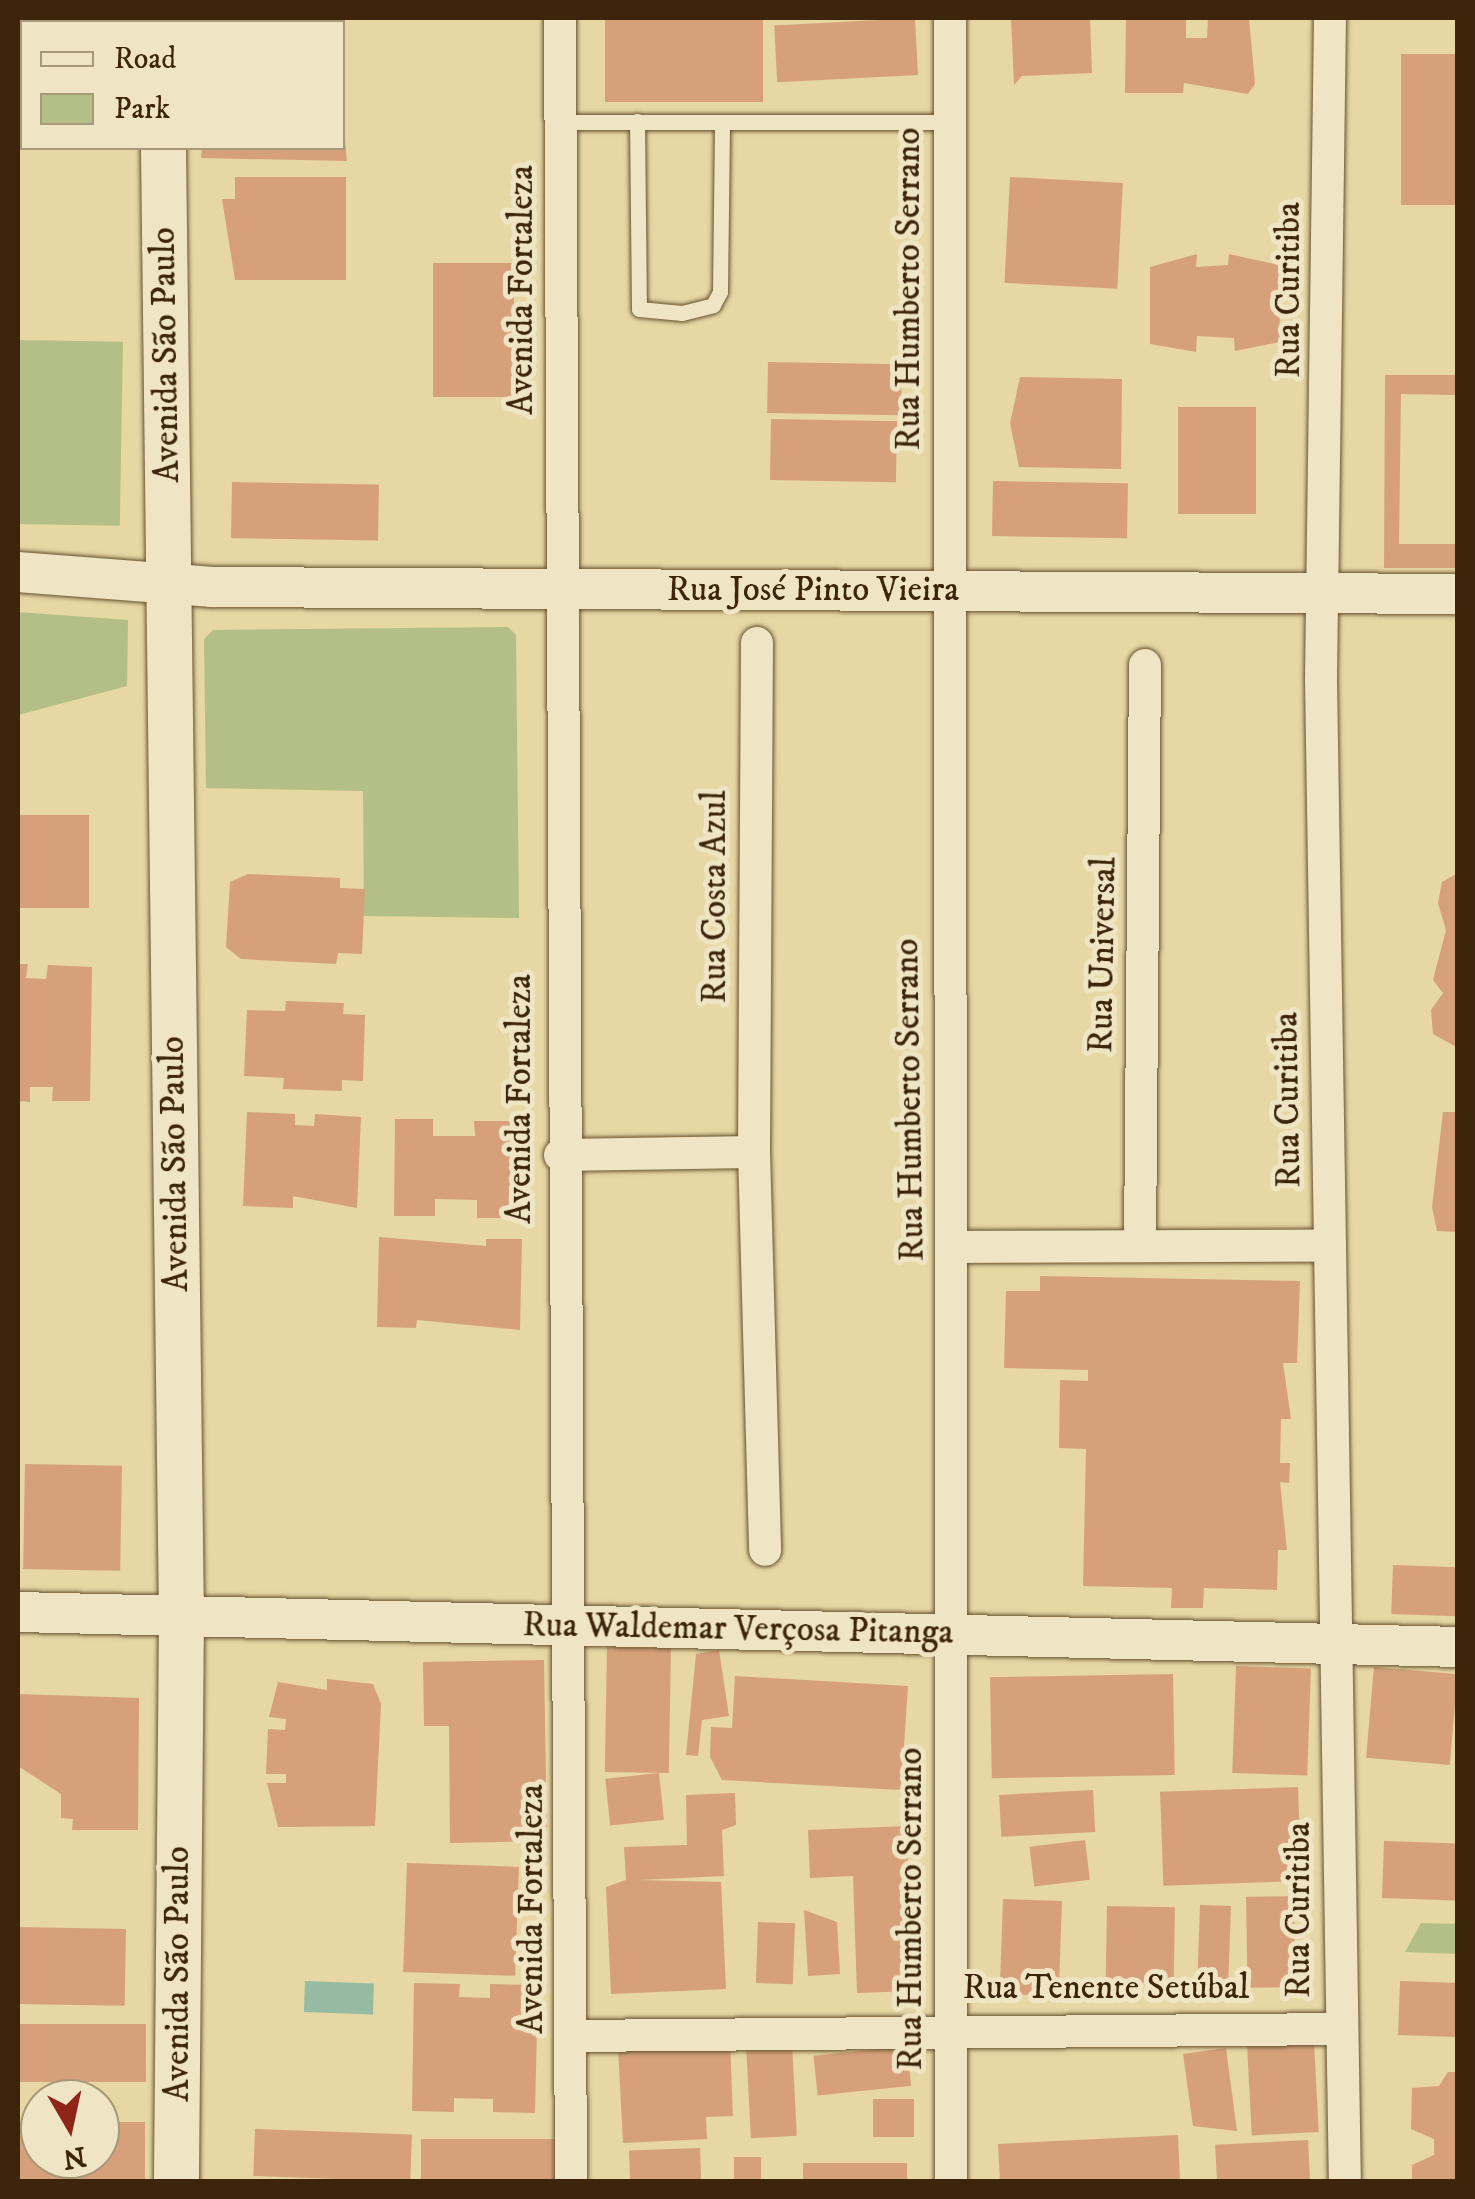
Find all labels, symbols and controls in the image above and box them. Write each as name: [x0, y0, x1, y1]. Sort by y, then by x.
legend: [20, 20, 345, 150]
text: Road: [114, 41, 176, 78]
text: Park: [114, 91, 170, 128]
street label: Rua Humberto Serrano: [888, 127, 930, 451]
street label: Avenida Fortaleza: [501, 165, 543, 415]
street label: Rua Curitiba: [1268, 202, 1310, 378]
street label: Avenida São Paulo: [143, 227, 189, 483]
street label: Rua José Pinto Vieira: [667, 569, 959, 611]
street label: Rua Costa Azul: [694, 791, 736, 1003]
street label: Rua Universal: [1080, 857, 1126, 1053]
street label: Rua Humberto Serrano: [886, 938, 934, 1262]
street label: Avenida Fortaleza: [499, 974, 541, 1224]
street label: Rua Curitiba: [1265, 1012, 1311, 1188]
street label: Avenida São Paulo: [152, 1036, 198, 1292]
street label: Rua Waldemar Verçosa Pitanga: [522, 1604, 954, 1654]
street label: Rua Humberto Serrano: [890, 1747, 932, 2071]
street label: Avenida Fortaleza: [511, 1784, 553, 2034]
street label: Rua Curitiba: [1278, 1822, 1320, 1998]
street label: Avenida São Paulo: [157, 1846, 199, 2102]
street label: Rua Tenente Setúbal: [963, 1967, 1249, 2009]
north arrow: [20, 2079, 120, 2179]
text: N: [60, 2138, 89, 2176]

